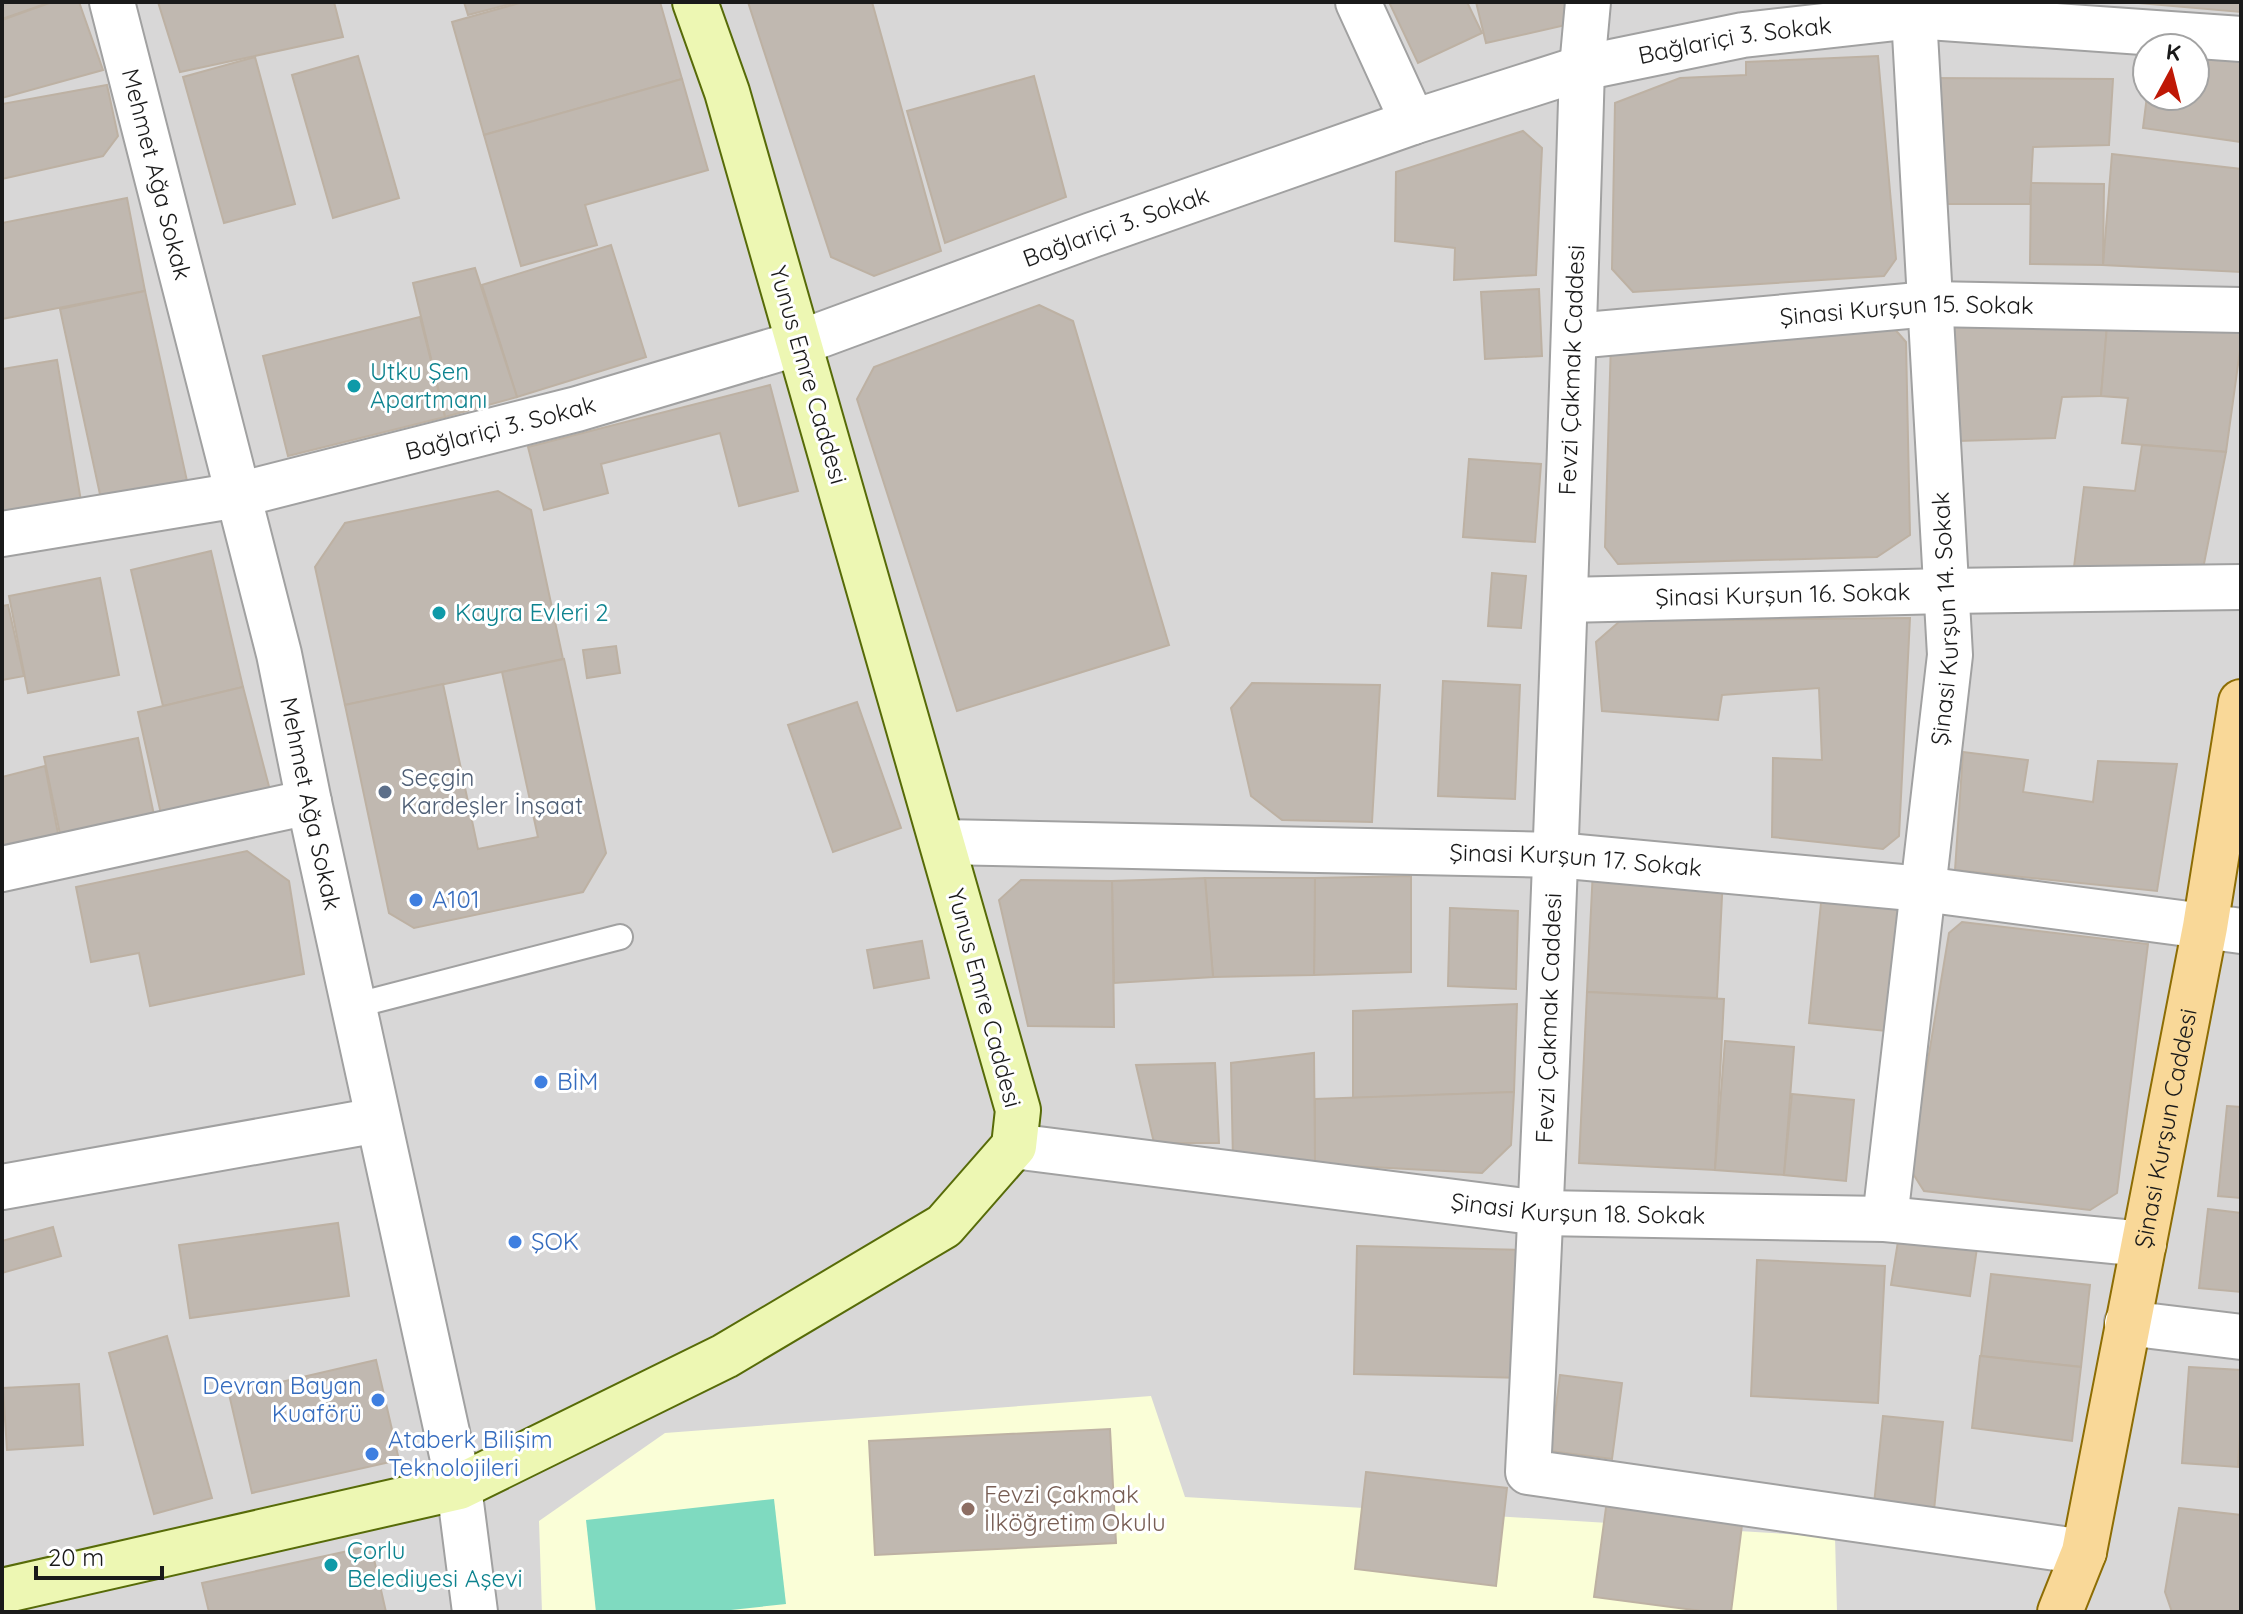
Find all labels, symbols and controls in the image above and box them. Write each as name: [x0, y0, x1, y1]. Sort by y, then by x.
street label: Bağlariçi 3. Sokak: [1635, 9, 1833, 70]
north arrow: [2131, 32, 2211, 112]
text: K: [2165, 37, 2182, 67]
street label: Mehmet Ağa Sokak: [116, 65, 199, 283]
street label: Bağlariçi 3. Sokak: [1018, 179, 1213, 273]
street label: Fevzi Çakmak Caddesi: [1552, 244, 1590, 496]
street label: Yunus Emre Caddesi: [763, 262, 854, 487]
street label: Şinasi Kurşun 15. Sokak: [1778, 288, 2034, 331]
place label: Utku Şen Apartmanı: [370, 356, 487, 414]
marker: Utku Şen Apartmanı: [345, 377, 363, 395]
street label: Bağlariçi 3. Sokak: [402, 388, 599, 466]
street label: Şinasi Kurşun 14. Sokak: [1924, 491, 1964, 747]
street label: Şinasi Kurşun 16. Sokak: [1655, 576, 1911, 612]
place label: Kayra Evleri 2: [455, 597, 608, 627]
marker: Kayra Evleri 2: [430, 604, 448, 622]
street label: Mehmet Ağa Sokak: [274, 694, 348, 913]
place label: Seçgin Kardeşler İnşaat: [401, 762, 583, 820]
marker: Seçgin Kardeşler İnşaat: [376, 783, 394, 801]
street label: Şinasi Kurşun 17. Sokak: [1449, 837, 1703, 882]
place label: A101: [432, 884, 480, 914]
street label: Yunus Emre Caddesi: [941, 885, 1029, 1111]
marker: A101: [407, 891, 425, 909]
street label: Fevzi Çakmak Caddesi: [1529, 892, 1567, 1144]
street label: Şinasi Kurşun Caddesi: [2127, 1006, 2203, 1251]
place label: BİM: [557, 1066, 598, 1096]
marker: BİM: [532, 1073, 550, 1091]
street label: Şinasi Kurşun 18. Sokak: [1449, 1186, 1706, 1230]
place label: ŞOK: [531, 1226, 579, 1256]
marker: ŞOK: [506, 1233, 524, 1251]
place label: Devran Bayan Kuaförü: [202, 1370, 362, 1428]
marker: Devran Bayan Kuaförü: [369, 1391, 387, 1409]
place label: Ataberk Bilişim Teknolojileri: [388, 1424, 553, 1482]
marker: Ataberk Bilişim Teknolojileri: [363, 1445, 381, 1463]
place label: Fevzi Çakmak İlköğretim Okulu: [984, 1479, 1166, 1537]
marker: Fevzi Çakmak İlköğretim Okulu: [959, 1500, 977, 1518]
scale bar: [36, 1530, 162, 1580]
place label: Çorlu Belediyesi Aşevi: [347, 1535, 523, 1593]
text: 20 m: [48, 1542, 104, 1572]
marker: Çorlu Belediyesi Aşevi: [322, 1556, 340, 1574]

